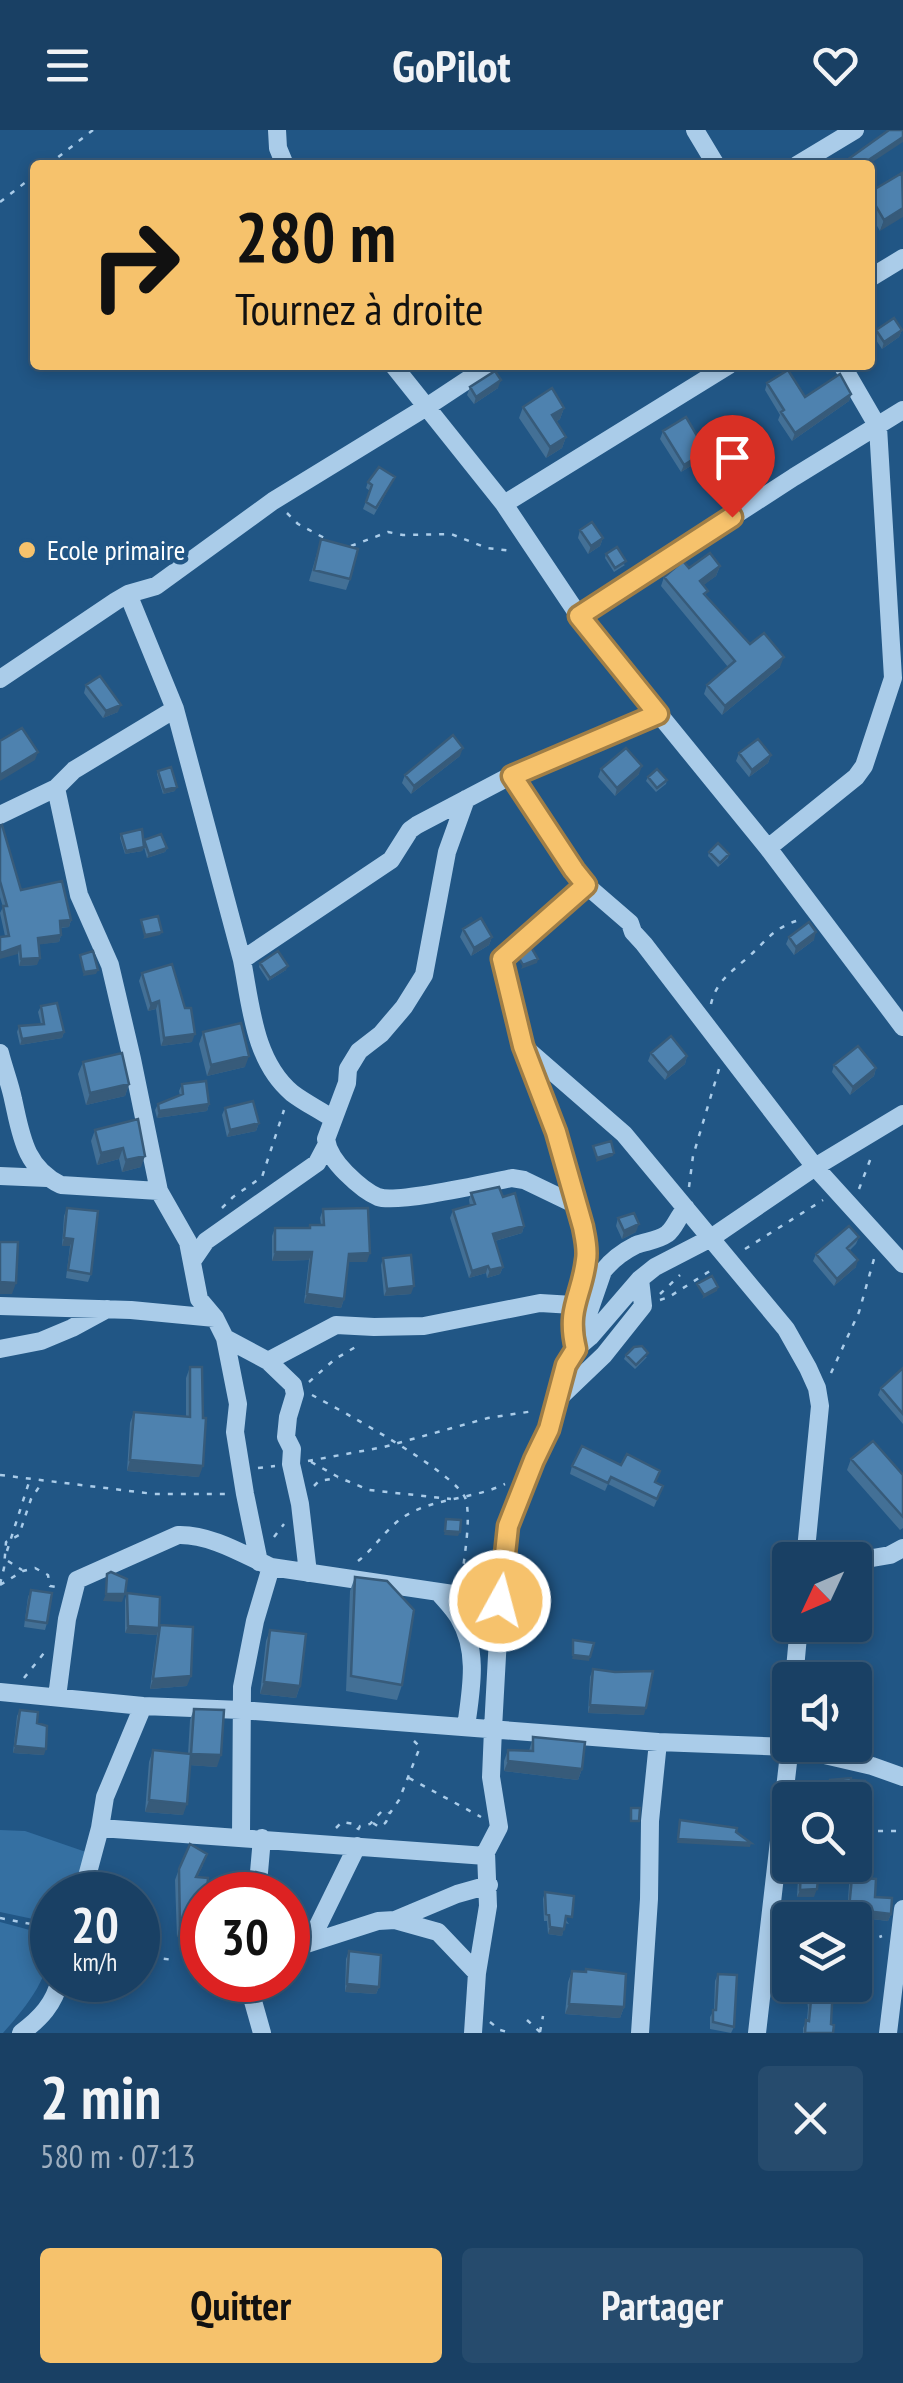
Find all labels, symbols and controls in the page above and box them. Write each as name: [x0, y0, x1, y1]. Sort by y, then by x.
text: GoPilot: [392, 36, 511, 94]
icon: menu: [40, 38, 95, 93]
icon: heart: [808, 38, 863, 93]
text: 280 m: [235, 191, 396, 281]
icon: right: [70, 200, 200, 330]
text: Tournez à droite: [235, 279, 484, 337]
pin: [690, 415, 775, 518]
icon: arrive: [705, 430, 760, 485]
place label: Ecole primaire: [47, 531, 185, 568]
marker: Ecole primaire: [16, 539, 38, 561]
north arrow: [772, 1542, 872, 1642]
map controls: [772, 1542, 872, 2002]
position arrow: [448, 1549, 552, 1653]
button: sound: [772, 1662, 872, 1762]
button: search: [772, 1782, 872, 1882]
speed limit sign: 30: [180, 1872, 310, 2002]
text: 20: [71, 1892, 119, 1957]
button: layers: [772, 1902, 872, 2002]
text: km/h: [73, 1946, 117, 1978]
text: 2 min: [40, 2058, 161, 2136]
button: close: [758, 2066, 863, 2171]
text: 580 m · 07:13: [40, 2135, 195, 2177]
button: Quitter: [40, 2248, 442, 2363]
button: Partager: [462, 2248, 863, 2363]

